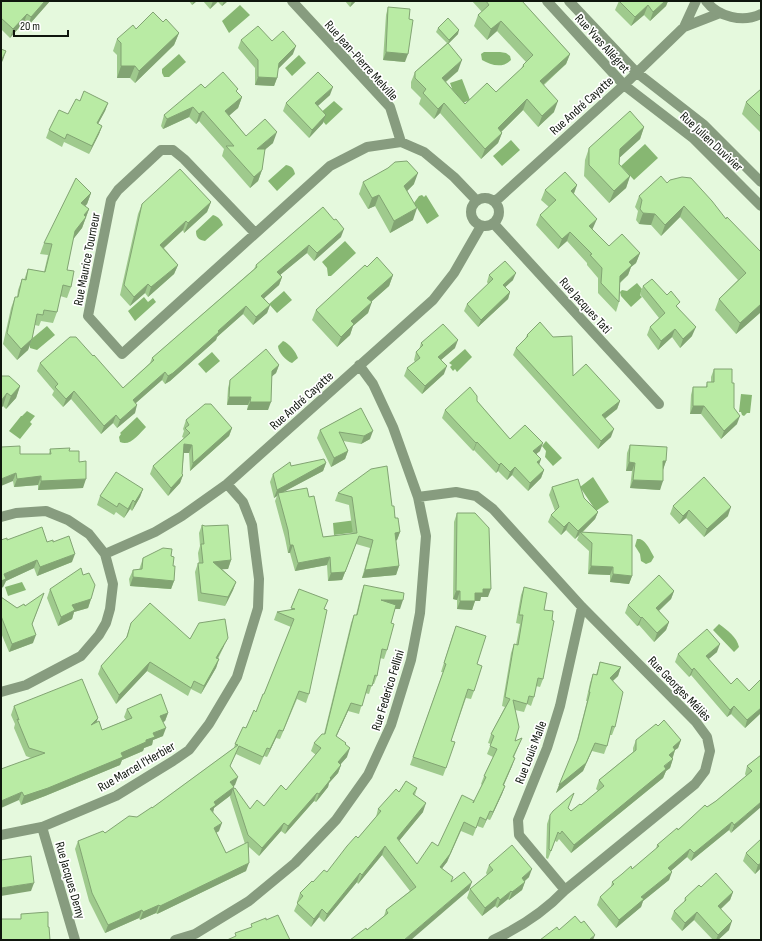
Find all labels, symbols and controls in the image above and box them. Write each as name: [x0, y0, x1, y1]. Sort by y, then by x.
street label: Rue Yves Allégret: [571, 11, 633, 77]
scale bar: [14, 12, 68, 38]
street label: Rue Jean-Pierre Melville: [321, 17, 402, 104]
text: 20 m: [20, 19, 40, 34]
street label: Rue André Cayatte: [547, 73, 617, 139]
street label: Rue Julien Duvivier: [676, 108, 746, 175]
street label: Rue Maurice Tourneur: [70, 211, 104, 307]
street label: Rue Jacques Tati: [556, 274, 615, 337]
street label: Rue André Cayatte: [267, 368, 337, 434]
street label: Rue Federico Fellini: [368, 648, 408, 733]
street label: Rue Georges Méliès: [644, 653, 715, 725]
street label: Rue Louis Malle: [512, 719, 550, 786]
street label: Rue Marcel l'Herbier: [95, 738, 178, 795]
street label: Rue Jacques Demy: [51, 840, 89, 921]

